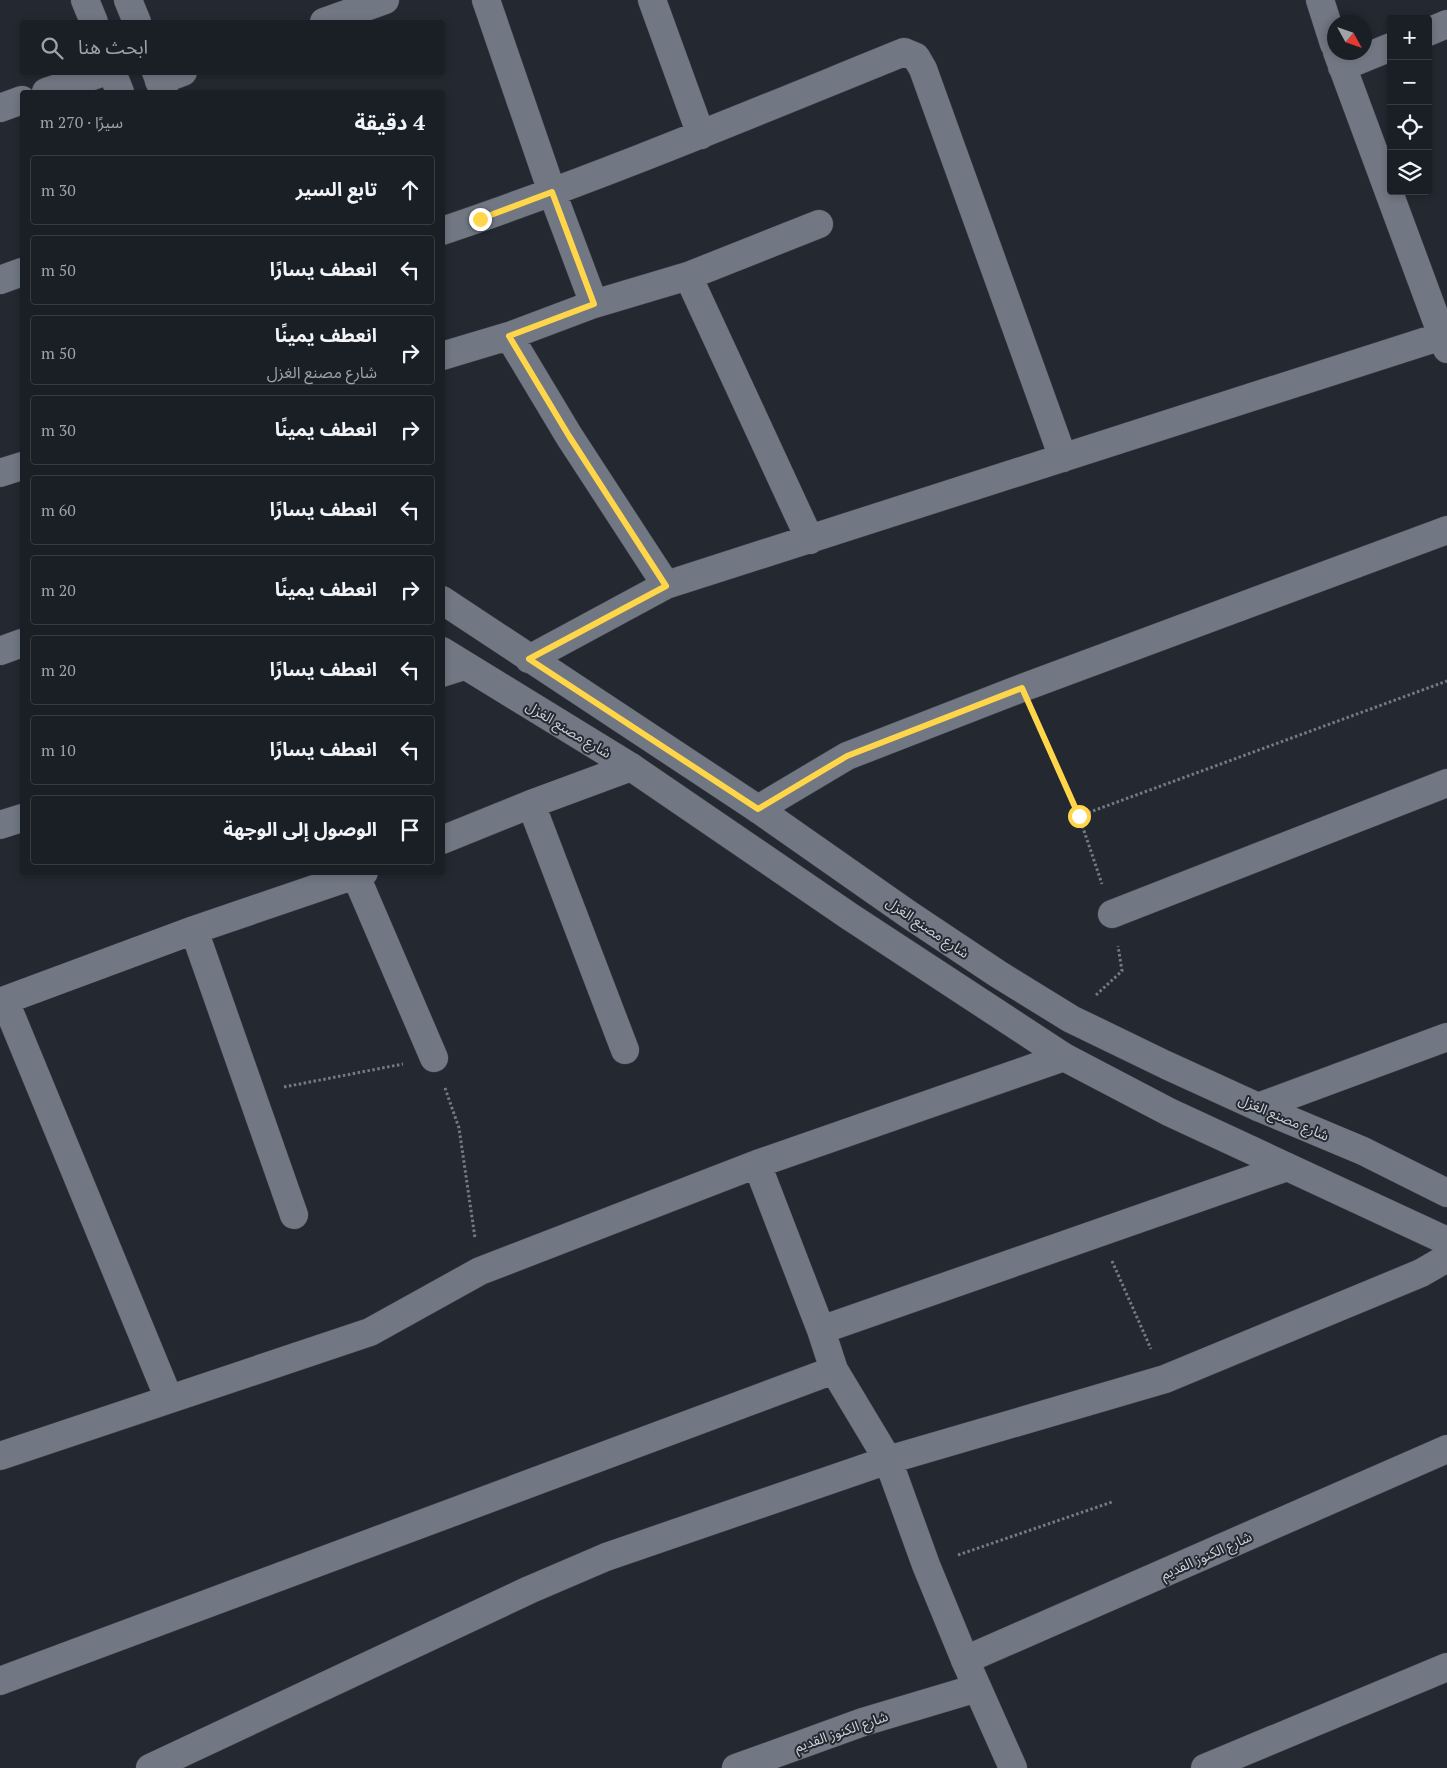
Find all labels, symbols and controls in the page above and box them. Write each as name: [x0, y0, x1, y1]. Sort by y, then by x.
north arrow: [1327, 15, 1372, 60]
map controls: [1387, 15, 1432, 195]
button: +: [1387, 15, 1432, 60]
search box: [20, 20, 445, 75]
icon: search: [38, 34, 66, 62]
text: ابحث هنا: [78, 34, 148, 59]
button: −: [1387, 60, 1432, 105]
button: locate: [1387, 105, 1432, 150]
text: 4 دقيقة: [355, 108, 425, 136]
text: سيرًا · 270 m: [40, 111, 123, 133]
button: layers: [1387, 150, 1432, 195]
text: تابع السير: [296, 176, 377, 201]
icon: ahead: [396, 176, 424, 204]
text: 30 m: [41, 179, 76, 201]
route end: [469, 208, 492, 231]
text: انعطف يسارًا: [270, 256, 377, 281]
icon: left: [396, 256, 424, 284]
text: 50 m: [41, 259, 76, 281]
text: انعطف يمينًا: [275, 322, 377, 347]
icon: right: [396, 339, 424, 367]
text: 50 m: [41, 342, 76, 364]
text: شارع مصنع الغزل: [267, 361, 377, 383]
text: انعطف يمينًا: [275, 416, 377, 441]
icon: right: [396, 416, 424, 444]
text: 30 m: [41, 419, 76, 441]
text: انعطف يسارًا: [270, 496, 377, 521]
icon: left: [396, 496, 424, 524]
text: 60 m: [41, 499, 76, 521]
text: انعطف يمينًا: [275, 576, 377, 601]
icon: right: [396, 576, 424, 604]
text: 20 m: [41, 579, 76, 601]
text: انعطف يسارًا: [270, 656, 377, 681]
icon: left: [396, 656, 424, 684]
text: 20 m: [41, 659, 76, 681]
street label: شارع مصنع الغزل: [522, 696, 615, 764]
text: انعطف يسارًا: [270, 736, 377, 761]
icon: left: [396, 736, 424, 764]
text: 10 m: [41, 739, 76, 761]
route start: [1068, 805, 1091, 828]
text: الوصول إلى الوجهة: [223, 816, 377, 841]
icon: arrive: [396, 816, 424, 844]
street label: شارع مصنع الغزل: [882, 892, 973, 964]
street label: شارع مصنع الغزل: [1235, 1089, 1332, 1146]
street label: شارع الكنوز القديم: [1157, 1526, 1256, 1585]
street label: شارع الكنوز القديم: [792, 1706, 891, 1758]

